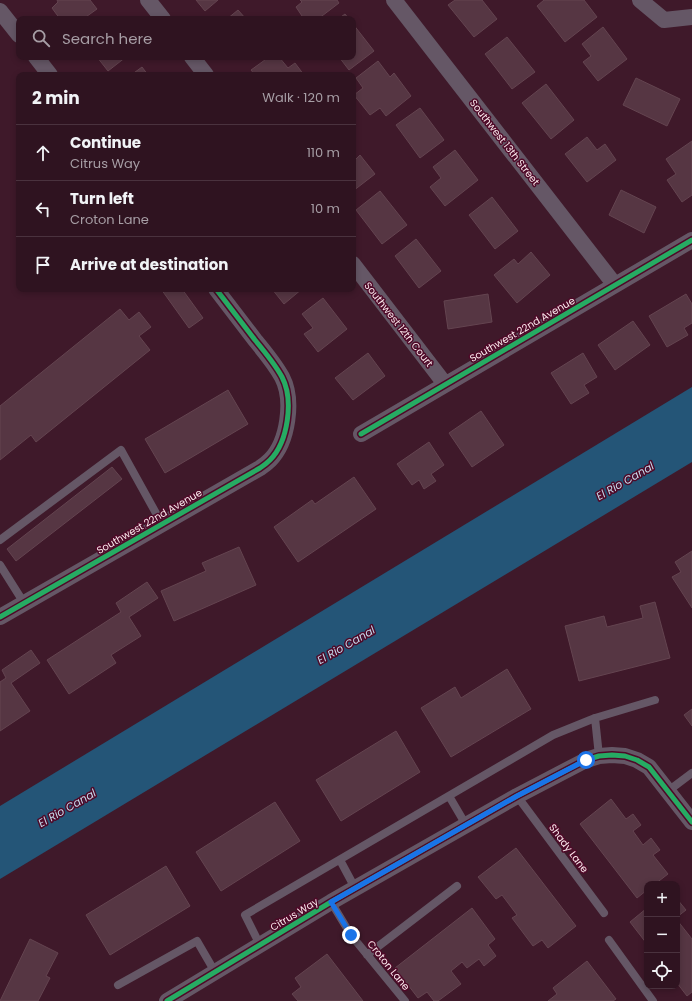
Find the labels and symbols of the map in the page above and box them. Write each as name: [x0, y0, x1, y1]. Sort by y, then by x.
street label: Southwest 13th Street: [466, 96, 543, 189]
street label: Southwest 12th Court: [361, 279, 437, 370]
street label: Southwest 22nd Avenue: [467, 293, 578, 366]
water label: El Rio Canal: [593, 458, 657, 504]
street label: Southwest 22nd Avenue: [94, 485, 205, 558]
water label: El Rio Canal: [314, 622, 378, 668]
route start: [577, 751, 595, 769]
water label: El Rio Canal: [35, 785, 99, 831]
street label: Shady Lane: [545, 821, 592, 876]
street label: Citrus Way: [267, 894, 322, 935]
route end: [342, 926, 360, 944]
street label: Croton Lane: [364, 937, 414, 994]

